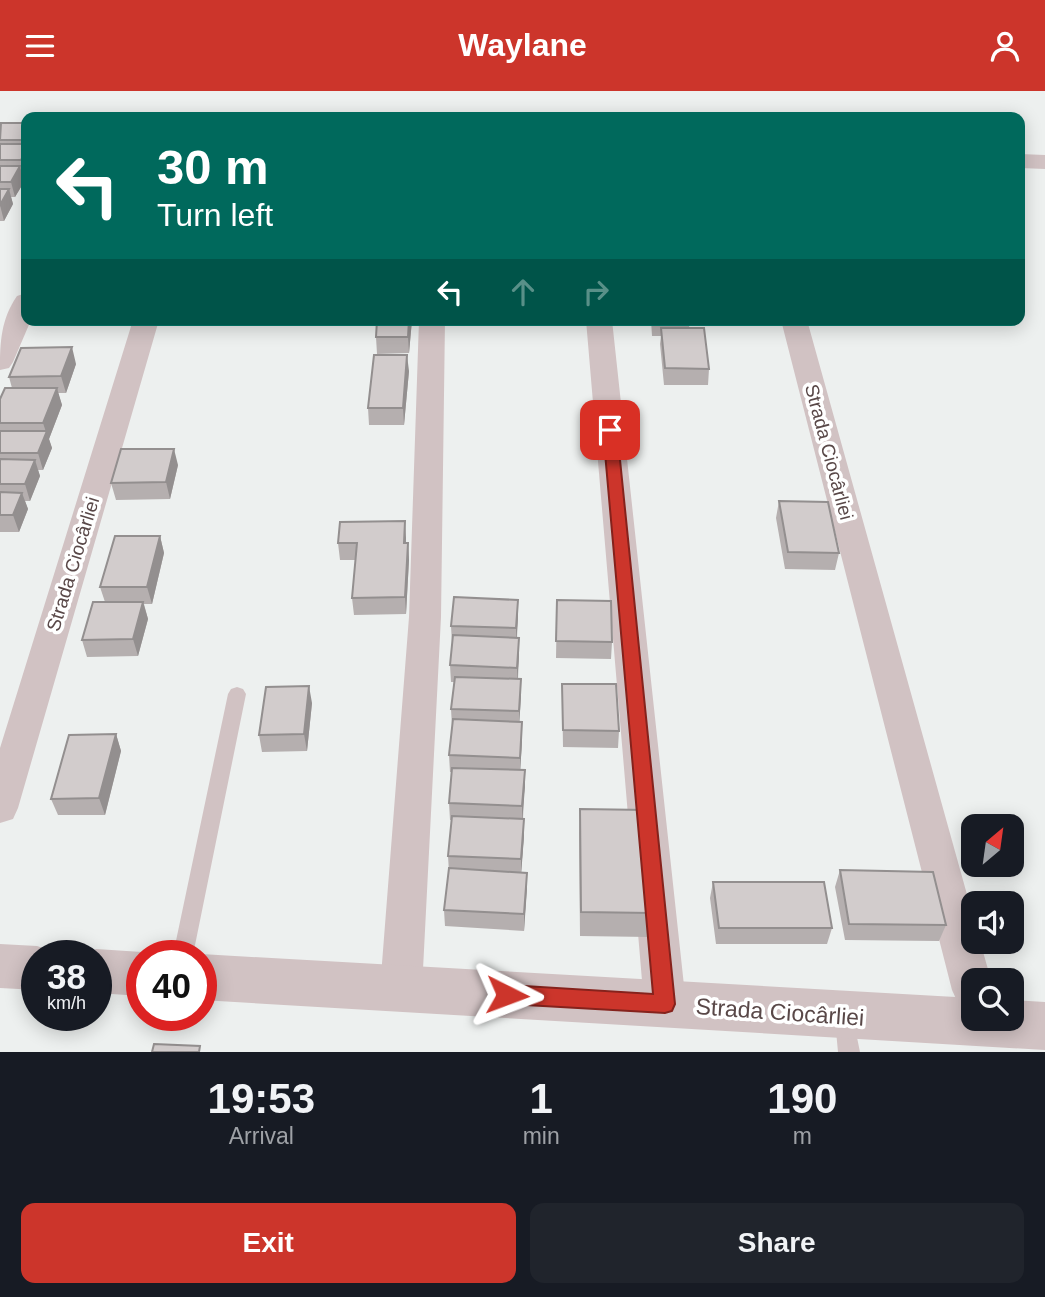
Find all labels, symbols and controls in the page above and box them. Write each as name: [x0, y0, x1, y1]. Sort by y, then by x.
icon: menu: [21, 27, 59, 65]
text: Waylane: [458, 27, 587, 63]
icon: person: [986, 27, 1024, 65]
icon: left: [42, 140, 133, 231]
text: 30 m: [157, 140, 269, 194]
text: Turn left: [157, 197, 273, 233]
icon: left: [431, 273, 469, 311]
icon: ahead: [504, 273, 542, 311]
icon: right: [577, 273, 615, 311]
street label: Strada Ciocârliei: [801, 382, 857, 522]
pin: [580, 400, 640, 460]
icon: arrive: [591, 411, 629, 449]
street label: Strada Ciocârliei: [43, 494, 103, 634]
north arrow: [961, 814, 1024, 877]
map controls: [961, 814, 1024, 1031]
button: sound: [961, 891, 1024, 954]
speed limit sign: 40: [126, 940, 217, 1031]
text: 38: [47, 957, 86, 996]
position arrow: [470, 958, 544, 1032]
button: search: [961, 968, 1024, 1031]
text: km/h: [47, 993, 86, 1013]
street label: Strada Ciocârliei: [695, 993, 865, 1031]
text: 19:53: [208, 1075, 315, 1122]
text: 1: [529, 1075, 553, 1122]
text: 190: [767, 1075, 837, 1122]
text: Arrival: [229, 1123, 294, 1149]
text: min: [523, 1123, 560, 1149]
text: m: [793, 1123, 812, 1149]
button: Exit: [21, 1203, 516, 1283]
button: Share: [530, 1203, 1024, 1283]

